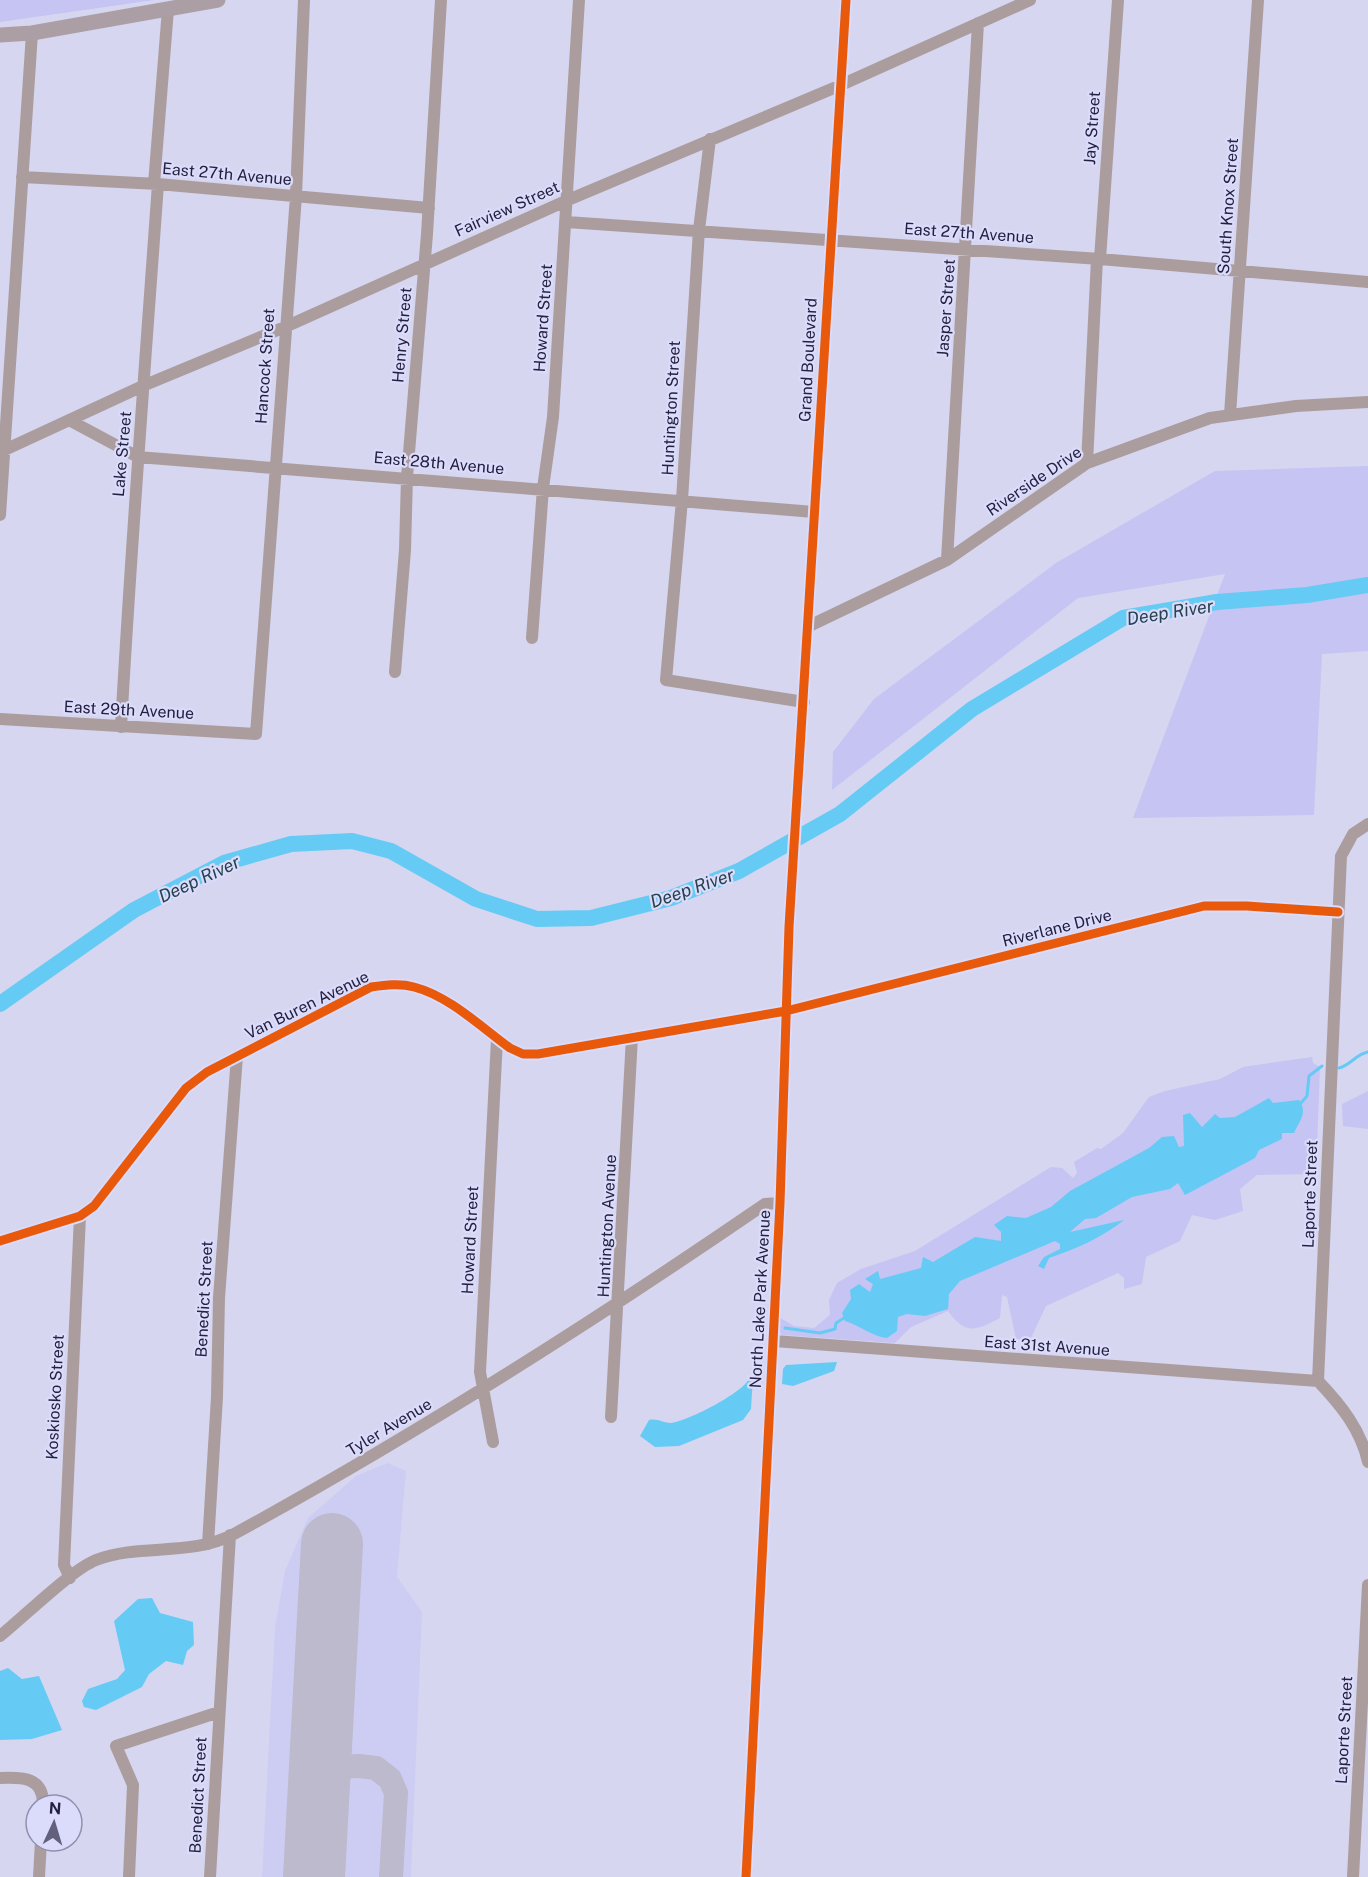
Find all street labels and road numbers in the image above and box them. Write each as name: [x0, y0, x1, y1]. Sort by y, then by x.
street label: Jay Street: [1080, 90, 1104, 166]
street label: South Knox Street: [1214, 137, 1242, 275]
street label: East 27th Avenue: [161, 159, 293, 189]
street label: Fairview Street: [452, 177, 562, 241]
street label: East 27th Avenue: [903, 219, 1035, 247]
street label: Jasper Street: [933, 258, 959, 358]
street label: Howard Street: [530, 263, 556, 373]
street label: Henry Street: [388, 286, 416, 384]
street label: Grand Boulevard: [795, 298, 821, 422]
street label: Hancock Street: [251, 307, 279, 425]
street label: Huntington Street: [658, 340, 684, 476]
street label: Lake Street: [109, 410, 135, 498]
street label: Riverside Drive: [983, 442, 1085, 520]
street label: East 28th Avenue: [373, 448, 505, 478]
street label: East 29th Avenue: [63, 697, 195, 723]
street label: Riverlane Drive: [1000, 905, 1114, 951]
street label: Van Buren Avenue: [242, 967, 372, 1043]
street label: Laporte Street: [1299, 1140, 1321, 1248]
street label: Huntington Avenue: [594, 1154, 620, 1298]
street label: Howard Street: [458, 1185, 482, 1295]
street label: North Lake Park Avenue: [746, 1209, 774, 1389]
street label: Benedict Street: [191, 1240, 217, 1358]
street label: East 31st Avenue: [983, 1332, 1111, 1360]
street label: Koskiosko Street: [42, 1334, 68, 1460]
street label: Tyler Avenue: [343, 1394, 435, 1460]
street label: Laporte Street: [1332, 1676, 1356, 1784]
street label: Benedict Street: [185, 1736, 211, 1854]

